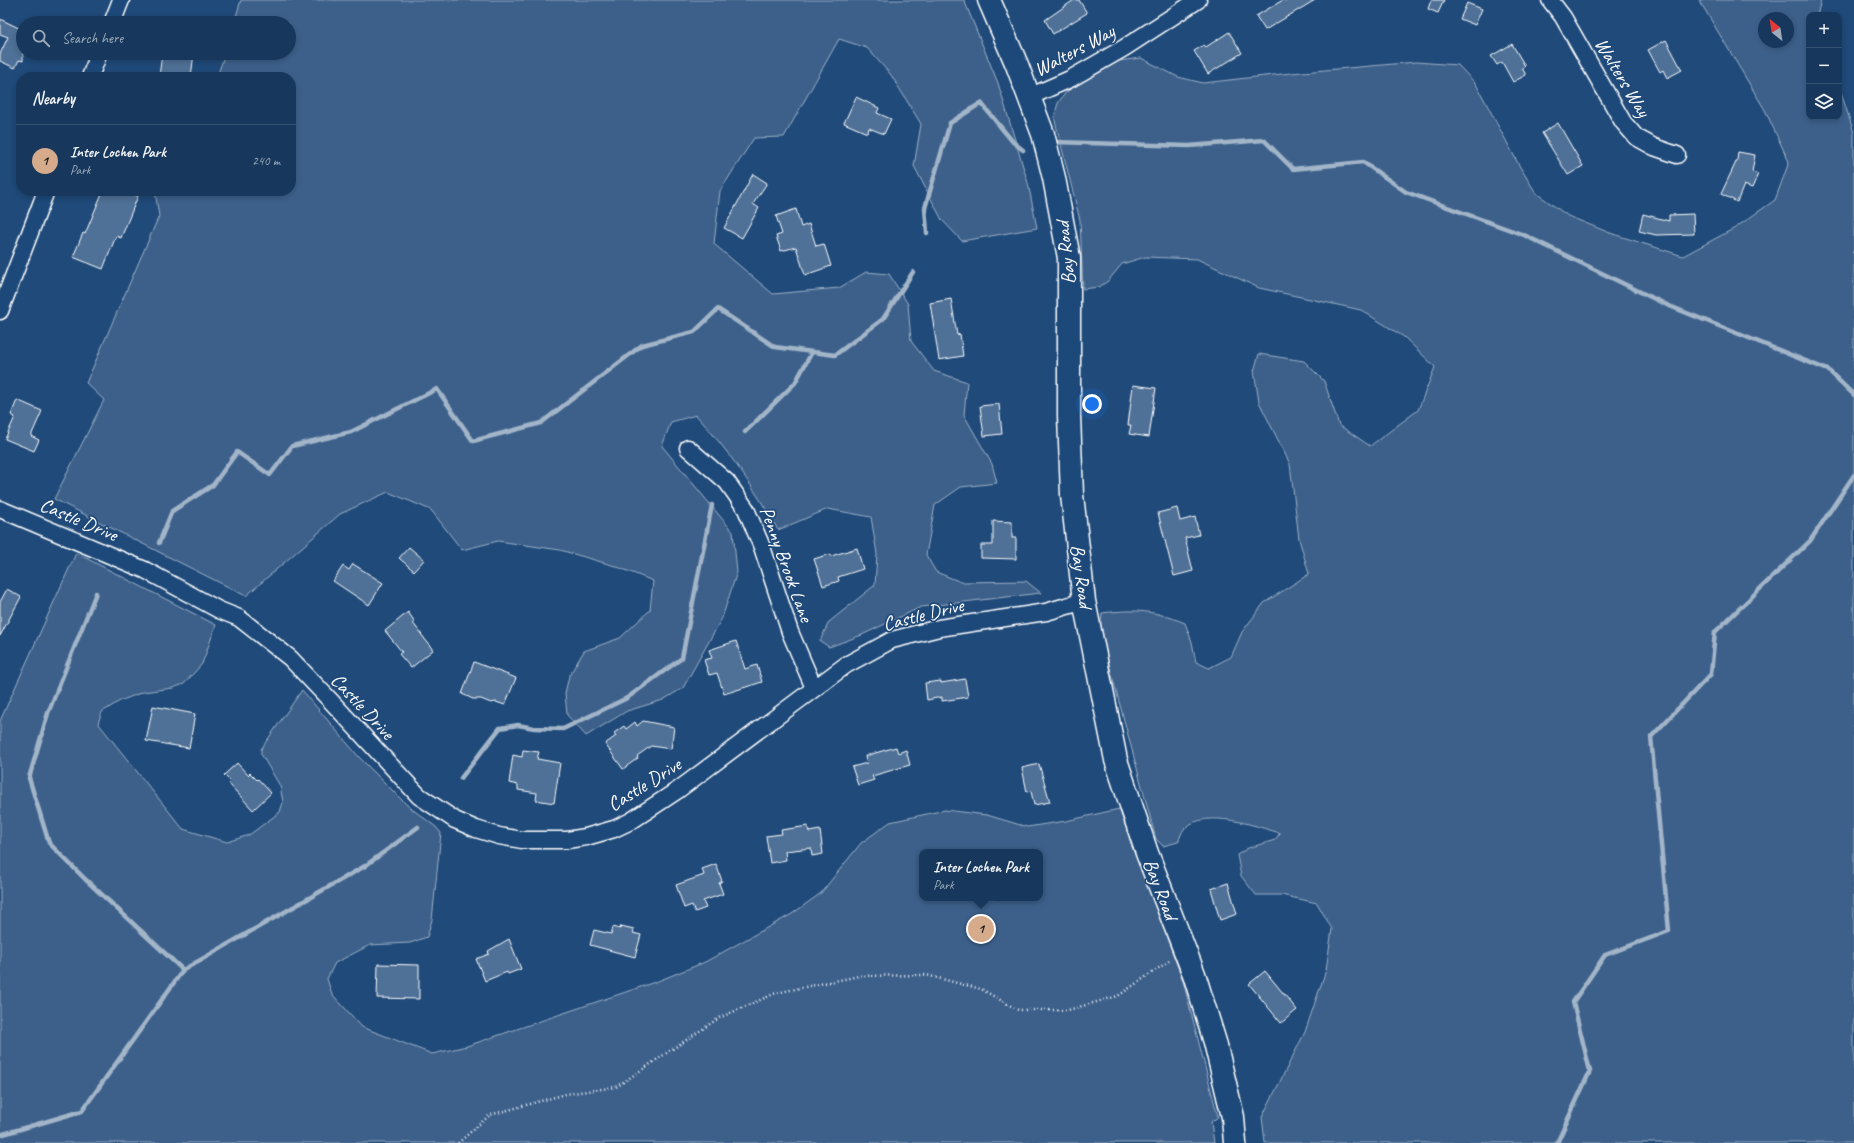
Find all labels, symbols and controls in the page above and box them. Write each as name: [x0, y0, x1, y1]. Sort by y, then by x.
north arrow: [1758, 12, 1794, 48]
map controls: [1806, 12, 1842, 120]
button: +: [1806, 12, 1842, 48]
search box: [16, 16, 296, 60]
street label: Walters Way: [1030, 18, 1120, 82]
icon: search: [30, 27, 52, 49]
text: Search here: [62, 29, 123, 48]
street label: Walters Way: [1589, 33, 1657, 122]
button: −: [1806, 48, 1842, 84]
button: layers: [1806, 84, 1842, 120]
text: Nearby: [32, 88, 75, 109]
text: Inter Lochen Park: [70, 143, 166, 162]
text: 1: [42, 153, 48, 169]
text: 240 m: [252, 153, 280, 169]
text: Park: [70, 162, 91, 178]
street label: Bay Road: [1049, 217, 1081, 286]
your location: [1082, 394, 1102, 414]
street label: Castle Drive: [36, 492, 123, 548]
street label: Penny Brook Lane: [754, 503, 819, 627]
street label: Bay Road: [1065, 543, 1099, 612]
street label: Castle Drive: [880, 592, 967, 637]
street label: Castle Drive: [325, 668, 401, 746]
street label: Castle Drive: [603, 751, 687, 817]
popup: [919, 849, 1043, 901]
street label: Bay Road: [1137, 855, 1185, 926]
text: Inter Lochen Park: [933, 858, 1029, 877]
text: Park: [933, 877, 954, 893]
pin: 1: [968, 914, 994, 944]

